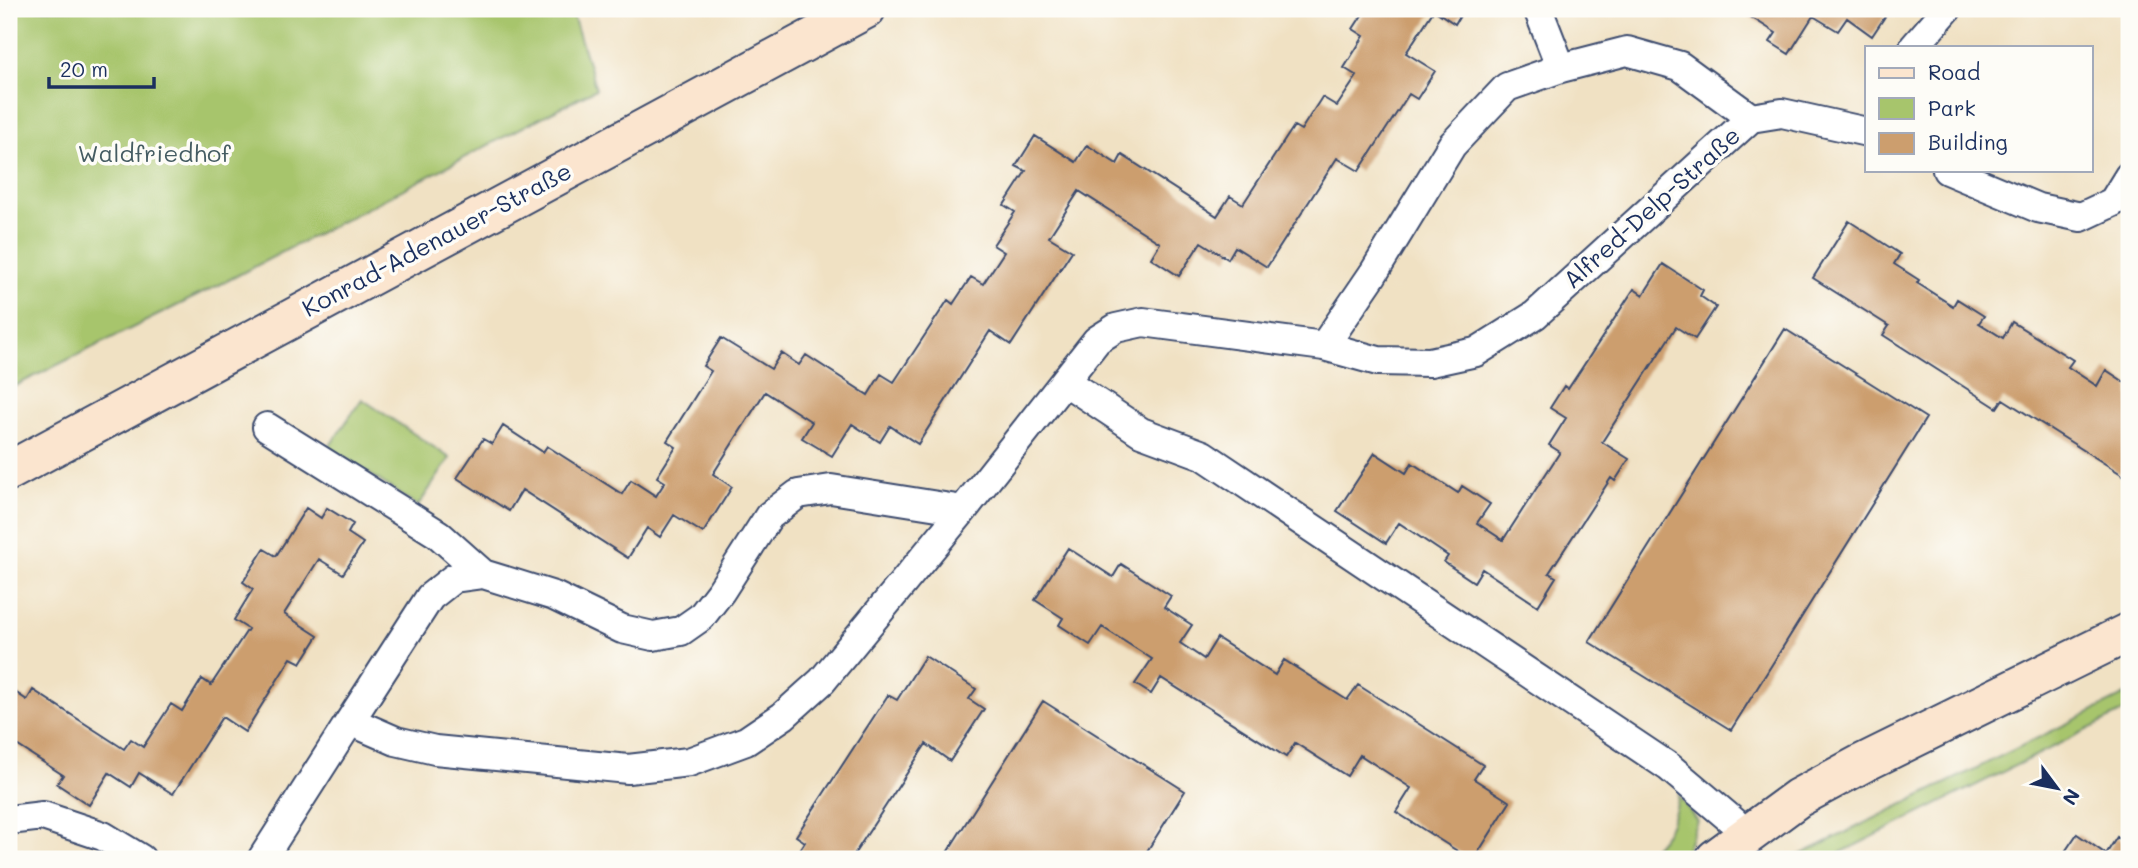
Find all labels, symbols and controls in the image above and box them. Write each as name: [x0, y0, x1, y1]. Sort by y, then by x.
scale bar: [49, 46, 154, 90]
legend: [1865, 46, 2092, 172]
text: 20 m: [60, 55, 108, 82]
text: Road: [1928, 58, 1980, 85]
text: Park: [1928, 94, 1976, 121]
street label: Alfred-Delp-Straße: [1556, 119, 1746, 295]
text: Building: [1928, 128, 2008, 155]
park label: Waldfriedhof: [77, 137, 231, 168]
street label: Konrad-Adenauer-Straße: [296, 154, 576, 323]
north arrow: [2022, 752, 2092, 822]
text: N: [2057, 785, 2086, 810]

